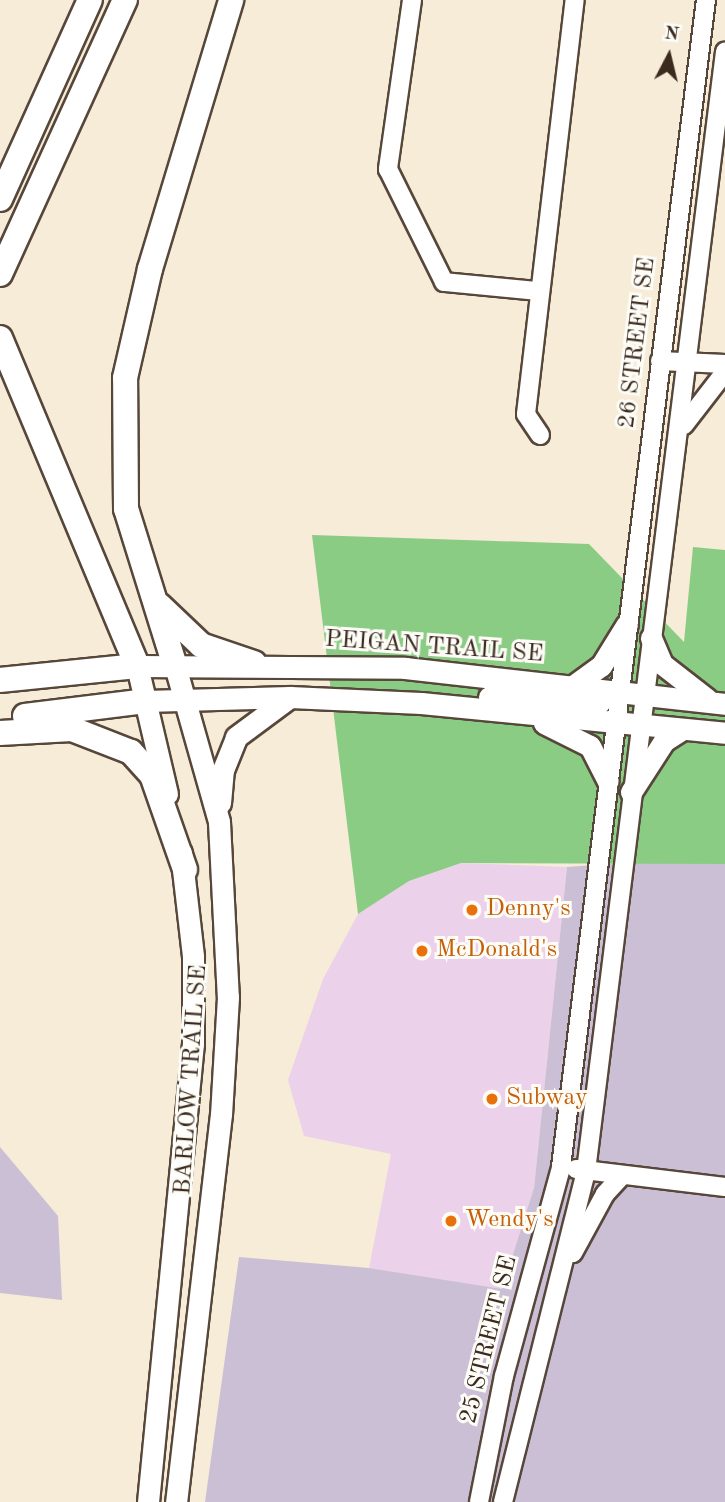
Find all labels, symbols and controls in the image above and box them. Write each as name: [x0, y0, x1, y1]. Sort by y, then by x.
north arrow: [634, 21, 704, 91]
text: N: [663, 24, 680, 45]
street label: 26 STREET SE: [613, 256, 663, 430]
street label: PEIGAN TRAIL SE: [324, 626, 544, 670]
place label: Denny's: [486, 896, 571, 924]
marker: Denny's: [464, 902, 480, 918]
place label: McDonald's: [436, 937, 557, 965]
marker: McDonald's: [414, 943, 430, 959]
street label: BARLOW TRAIL SE: [170, 964, 214, 1196]
place label: Subway: [506, 1085, 588, 1113]
marker: Subway: [484, 1091, 500, 1107]
place label: Wendy's: [465, 1207, 554, 1235]
marker: Wendy's: [443, 1213, 459, 1229]
street label: 25 STREET SE: [455, 1253, 525, 1427]

